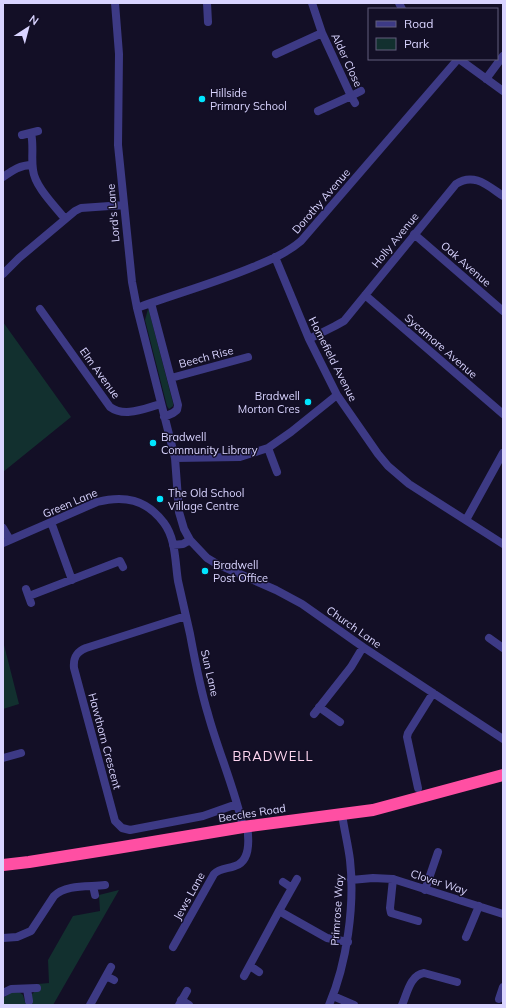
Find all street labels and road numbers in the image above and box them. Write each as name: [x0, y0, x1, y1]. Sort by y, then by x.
street label: Alder Close: [328, 31, 366, 89]
street label: Dorothy Avenue: [289, 165, 353, 237]
street label: Lord's Lane: [103, 183, 123, 243]
street label: Holly Avenue: [368, 210, 422, 270]
street label: Oak Avenue: [438, 238, 494, 290]
street label: Sycamore Avenue: [402, 311, 480, 381]
street label: Homefield Avenue: [306, 314, 360, 404]
street label: Beech Rise: [177, 343, 235, 371]
street label: Elm Avenue: [77, 345, 123, 401]
street label: Green Lane: [40, 485, 100, 521]
street label: Church Lane: [324, 603, 384, 651]
street label: Sun Lane: [198, 648, 222, 698]
street label: Hawthorn Crescent: [85, 691, 125, 791]
street label: Beccles Road: [217, 801, 287, 825]
street label: Clover Way: [409, 866, 469, 898]
street label: Jews Lane: [170, 870, 208, 922]
street label: Primrose Way: [328, 874, 346, 946]

